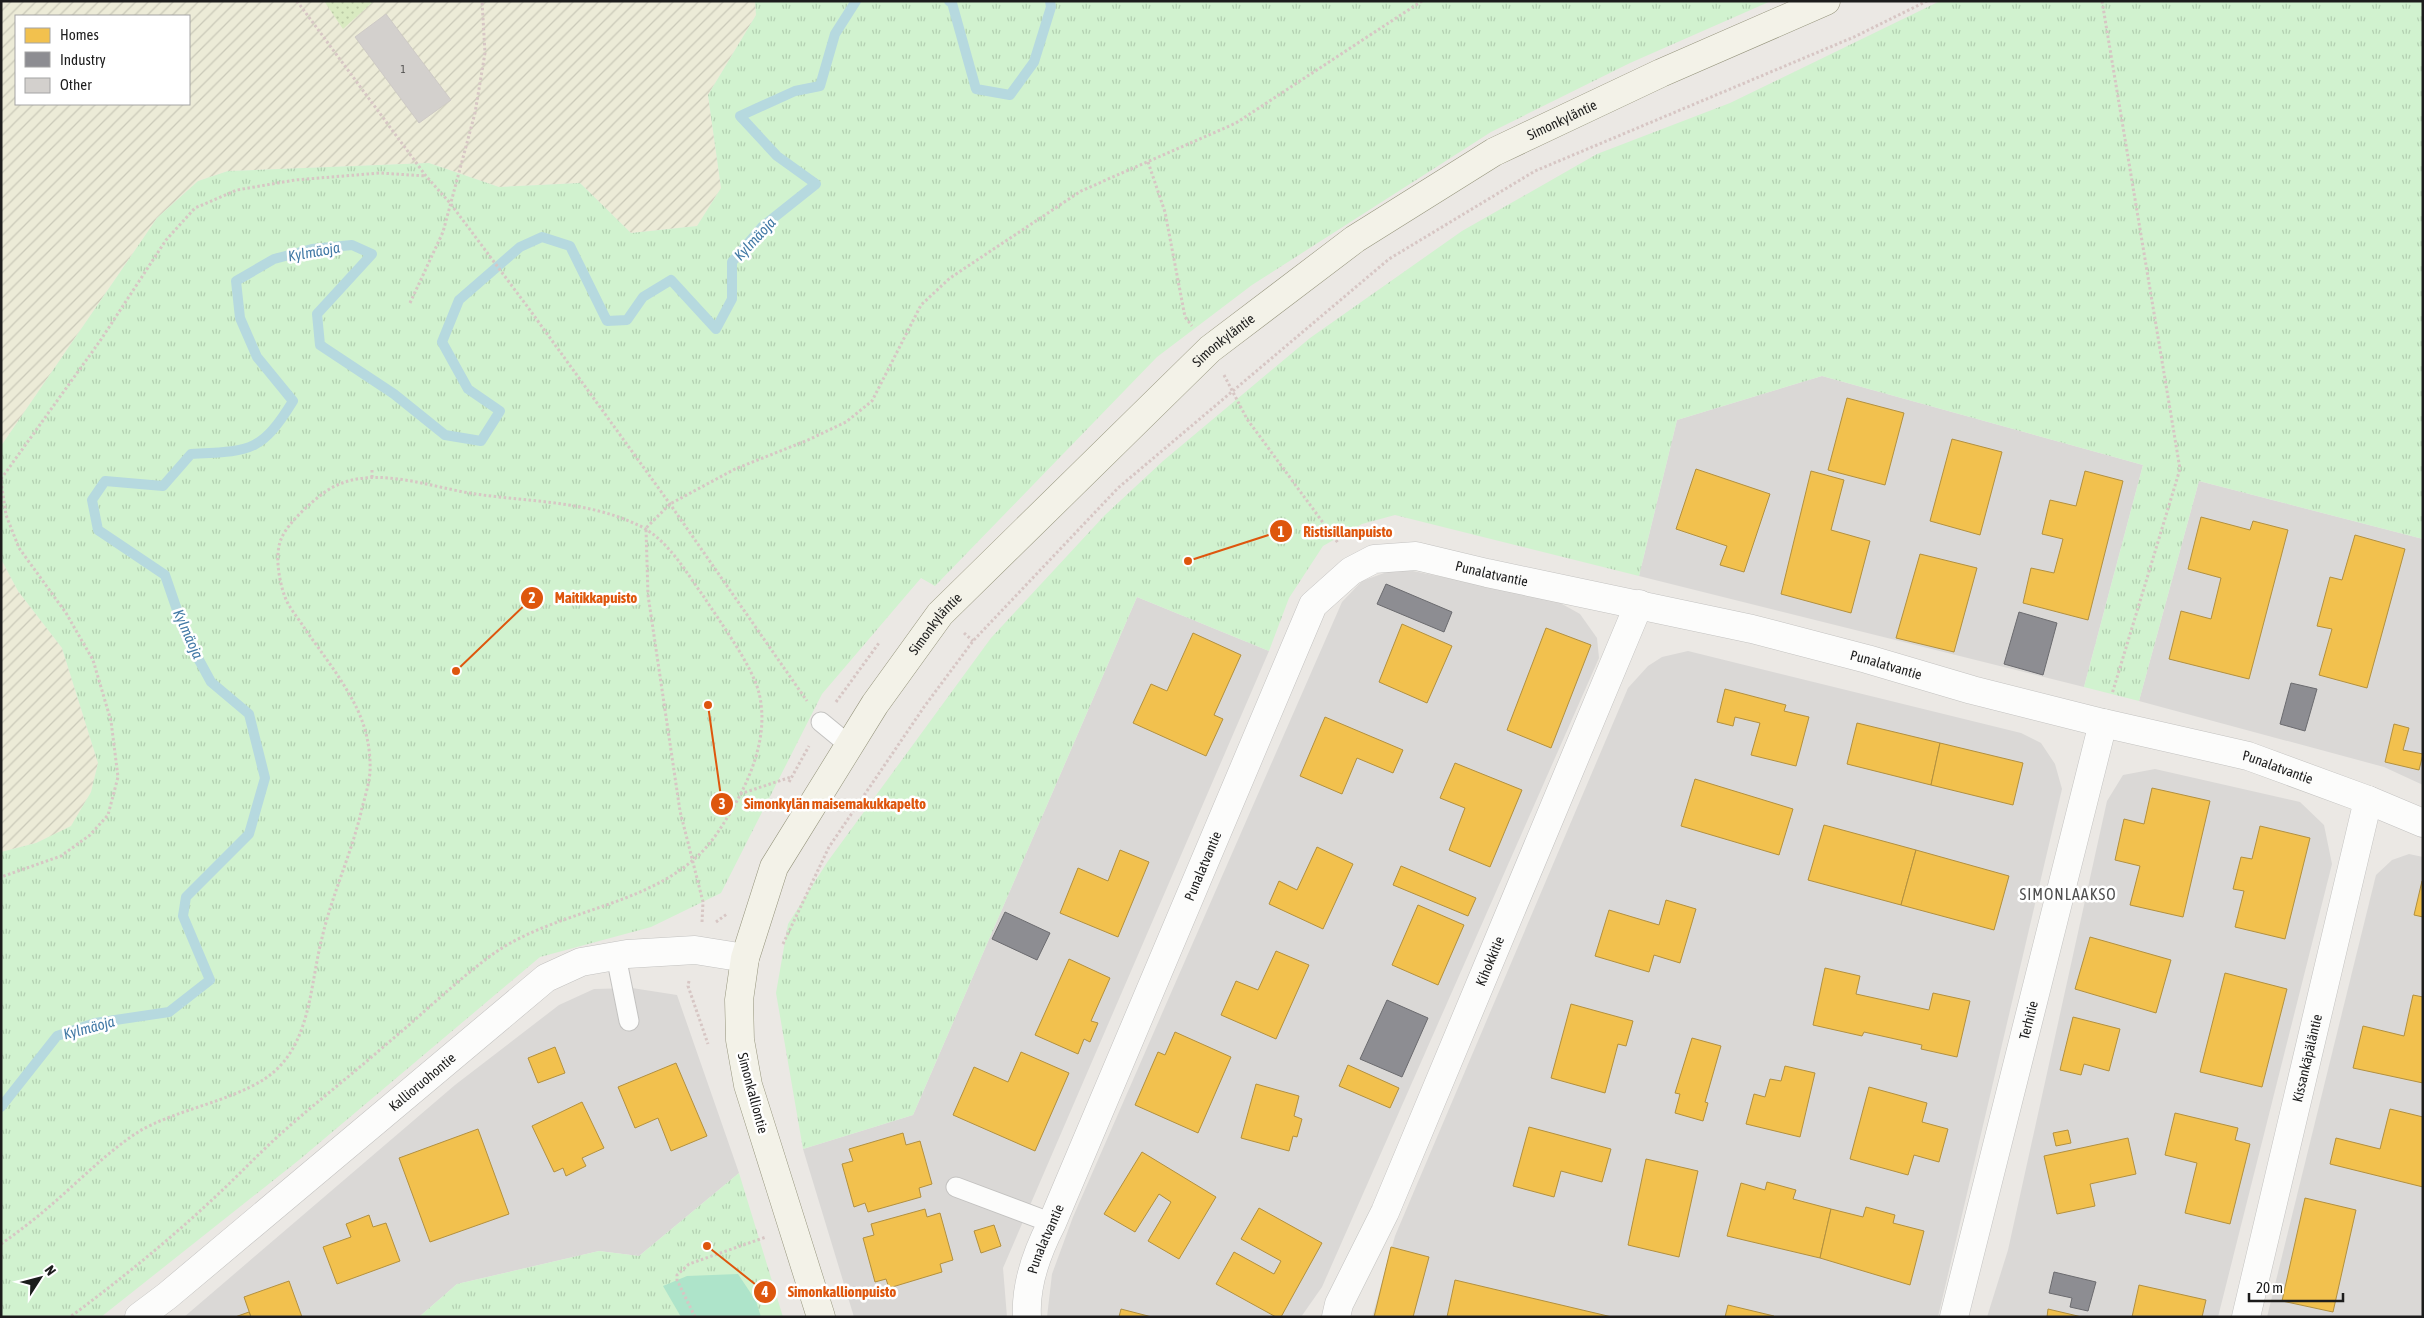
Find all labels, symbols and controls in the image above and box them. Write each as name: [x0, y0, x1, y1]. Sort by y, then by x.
legend: [15, 15, 190, 105]
text: Homes: [60, 26, 99, 43]
text: Industry: [60, 51, 106, 68]
house number: 1: [400, 63, 406, 75]
text: Other: [60, 76, 92, 93]
street label: Simonkyläntie: [1524, 97, 1599, 143]
water label: Kylmäoja: [731, 214, 779, 264]
water label: Kylmäoja: [287, 239, 341, 264]
street label: Simonkyläntie: [1189, 310, 1258, 370]
callout: Ristisillanpuisto: [1269, 516, 1403, 546]
text: 1: [1277, 523, 1285, 540]
text: Ristisillanpuisto: [1303, 523, 1393, 540]
street label: Punalatvantie: [1454, 558, 1529, 589]
callout: Maitikkapuisto: [520, 583, 647, 613]
text: 2: [528, 589, 536, 606]
text: Maitikkapuisto: [555, 589, 637, 606]
street label: Simonkyläntie: [905, 589, 965, 658]
water label: Kylmäoja: [170, 606, 207, 661]
street label: Punalatvantie: [1849, 647, 1924, 683]
street label: Punalatvantie: [2241, 747, 2315, 787]
callout: Simonkylän maisemakukkapelto: [709, 789, 937, 819]
text: 3: [718, 795, 726, 812]
text: Simonkylän maisemakukkapelto: [744, 795, 926, 812]
street label: Punalatvantie: [1181, 829, 1225, 903]
district label: SIMONLAAKSO: [2019, 885, 2117, 903]
street label: Kihokkitie: [1472, 934, 1507, 988]
street label: Terhitie: [2016, 999, 2041, 1041]
water label: Kylmäoja: [61, 1013, 116, 1042]
street label: Kissankäpäläntie: [2289, 1013, 2325, 1104]
street label: Kallioruohontie: [386, 1050, 459, 1114]
street label: Simonkalliontie: [735, 1051, 771, 1135]
street label: Punalatvantie: [1024, 1202, 1067, 1276]
north arrow: [15, 1253, 65, 1303]
text: N: [42, 1262, 59, 1278]
scale bar: [2249, 1270, 2343, 1302]
callout: Simonkallionpuisto: [753, 1277, 906, 1307]
text: 20 m: [2256, 1279, 2283, 1296]
text: 4: [760, 1283, 769, 1300]
text: Simonkallionpuisto: [788, 1283, 896, 1300]

